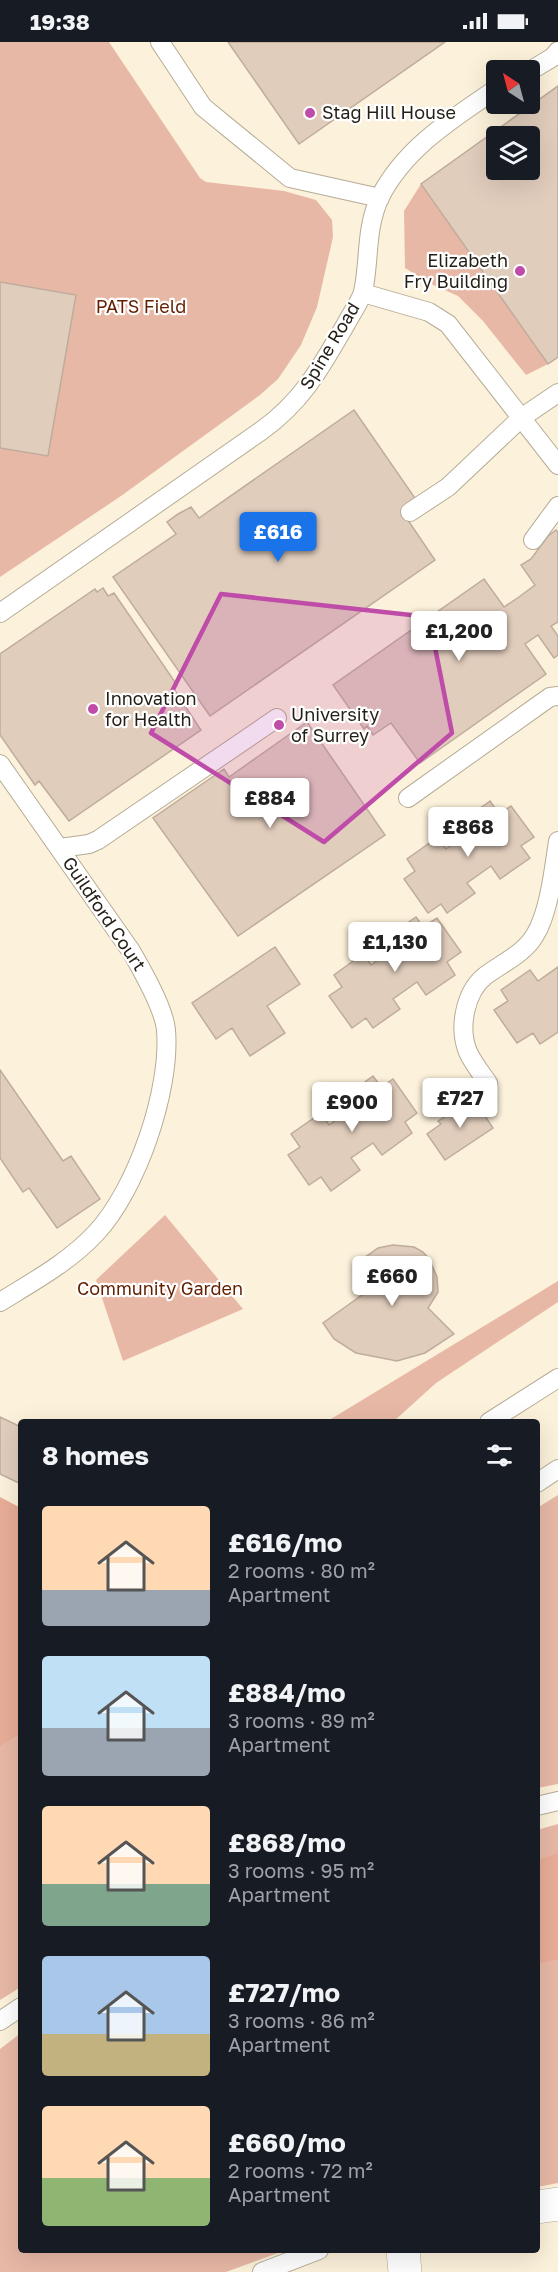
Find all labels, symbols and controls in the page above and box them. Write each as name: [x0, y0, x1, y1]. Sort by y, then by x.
text: 19:38: [30, 8, 90, 35]
north arrow: [486, 60, 540, 114]
map controls: [486, 60, 540, 180]
place label: Stag Hill House: [322, 101, 456, 123]
marker: Stag Hill House: [303, 106, 317, 120]
button: layers: [486, 126, 540, 180]
place label: Elizabeth Fry Building: [404, 249, 508, 292]
marker: Elizabeth Fry Building: [513, 264, 527, 278]
park label: PATS Field: [96, 295, 186, 317]
street label: Spine Road: [295, 298, 364, 393]
pin: £616: [242, 512, 314, 563]
text: £616: [254, 519, 302, 543]
pin: £1,200: [410, 611, 508, 662]
text: £1,200: [425, 618, 493, 642]
place label: Innovation for Health: [105, 687, 197, 730]
marker: Innovation for Health: [86, 702, 100, 716]
place label: University of Surrey: [291, 703, 379, 746]
marker: University of Surrey: [272, 718, 286, 732]
pin: £884: [234, 778, 306, 829]
text: £884: [244, 785, 296, 809]
pin: £868: [432, 807, 504, 858]
text: £868: [442, 814, 494, 838]
street label: Guildford Court: [58, 852, 151, 975]
pin: £1,130: [346, 922, 444, 973]
text: £1,130: [362, 929, 428, 953]
pin: £727: [424, 1078, 496, 1129]
pin: £900: [316, 1082, 388, 1133]
text: £727: [436, 1085, 484, 1109]
text: £900: [326, 1089, 378, 1113]
pin: £660: [356, 1256, 428, 1307]
text: £660: [366, 1263, 418, 1287]
park label: Community Garden: [77, 1277, 243, 1299]
icon: filters: [483, 1439, 516, 1472]
text: 8 homes: [42, 1440, 149, 1471]
text: £616/mo: [228, 1527, 342, 1558]
icon: home: [90, 1530, 162, 1602]
text: 2 rooms · 80 m²: [228, 1558, 375, 1582]
text: Apartment: [228, 1582, 331, 1606]
text: £884/mo: [228, 1677, 346, 1708]
icon: home: [90, 1680, 162, 1752]
text: 3 rooms · 89 m²: [228, 1708, 375, 1732]
text: Apartment: [228, 1732, 331, 1756]
text: £868/mo: [228, 1827, 346, 1858]
icon: home: [90, 1830, 162, 1902]
text: 3 rooms · 95 m²: [228, 1858, 374, 1882]
text: Apartment: [228, 1882, 331, 1906]
text: £727/mo: [228, 1977, 340, 2008]
icon: home: [90, 1980, 162, 2052]
text: 3 rooms · 86 m²: [228, 2008, 375, 2032]
text: Apartment: [228, 2032, 331, 2056]
text: £660/mo: [228, 2127, 346, 2158]
icon: home: [90, 2130, 162, 2202]
text: 2 rooms · 72 m²: [228, 2158, 373, 2182]
text: Apartment: [228, 2182, 331, 2206]

